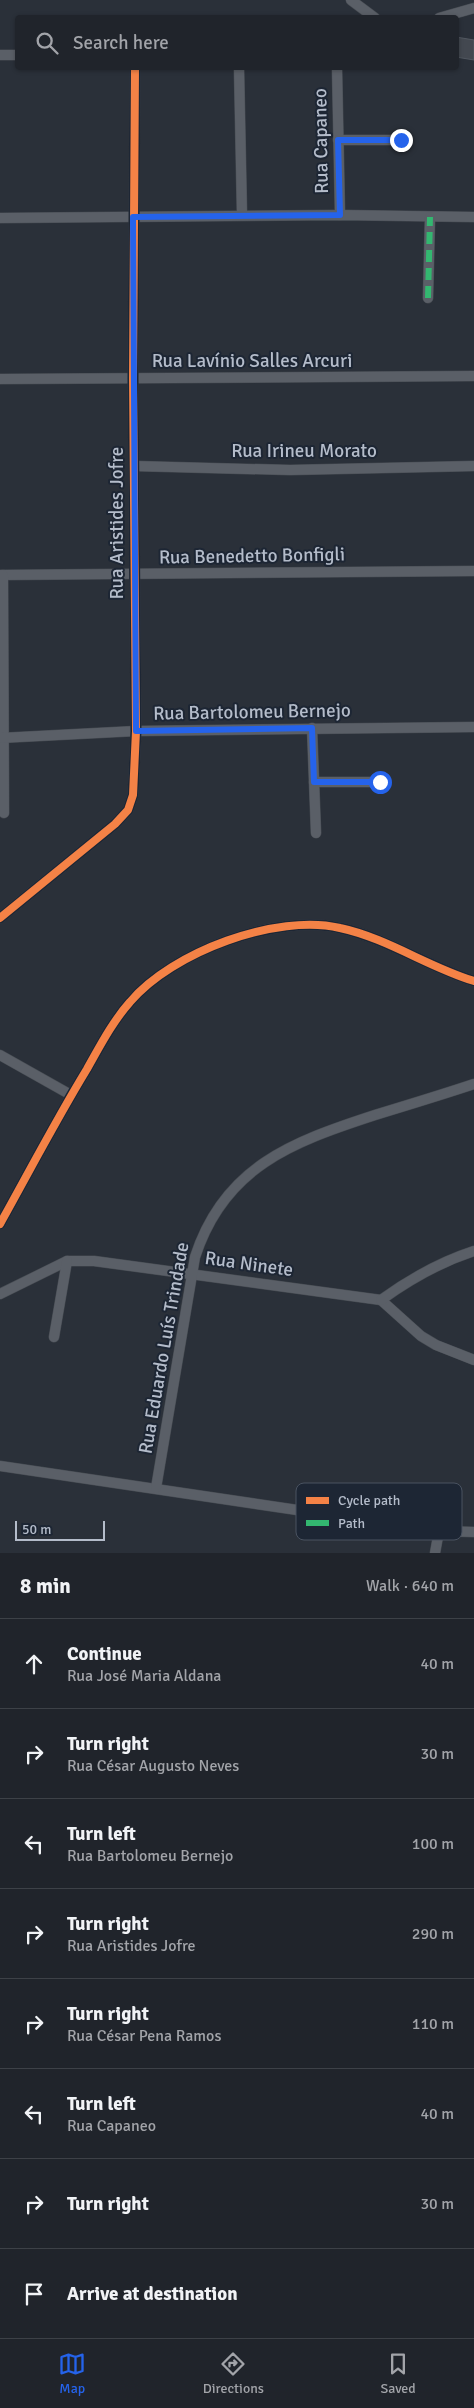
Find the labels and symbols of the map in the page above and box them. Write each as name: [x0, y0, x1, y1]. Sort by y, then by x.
street label: Rua Capaneo: [308, 88, 334, 194]
route end: [390, 129, 413, 152]
street label: Rua Lavínio Salles Arcuri: [152, 349, 352, 373]
street label: Rua Irineu Morato: [231, 439, 377, 463]
street label: Rua Aristides Jofre: [105, 447, 129, 599]
street label: Rua Benedetto Bonfigli: [159, 542, 345, 570]
street label: Rua Bartolomeu Bernejo: [153, 698, 351, 726]
route start: [369, 771, 392, 794]
street label: Rua Eduardo Luís Trindade: [134, 1240, 194, 1456]
street label: Rua Ninete: [203, 1246, 295, 1282]
legend: [296, 1483, 462, 1540]
text: Cycle path: [338, 1492, 400, 1509]
text: Path: [338, 1515, 365, 1532]
scale bar: [15, 1518, 105, 1541]

